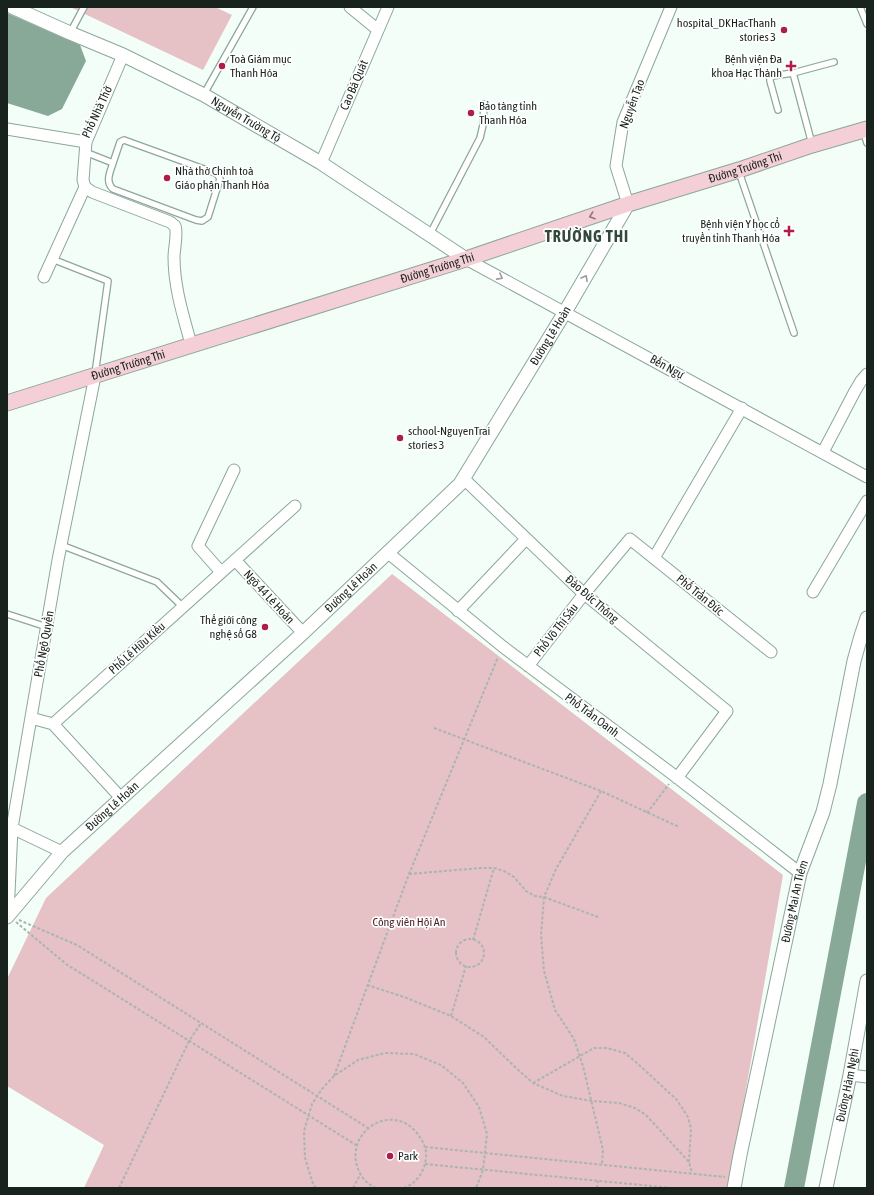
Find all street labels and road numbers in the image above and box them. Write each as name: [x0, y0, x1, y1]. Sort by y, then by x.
street label: Cao Bá Quát: [337, 57, 371, 112]
street label: Nguyễn Tạo: [617, 77, 647, 131]
street label: Phố Nhà Thờ: [79, 84, 115, 140]
street label: Nguyễn Trường Tộ: [209, 94, 284, 145]
street label: Đường Trường Thi: [707, 149, 784, 186]
street label: Đường Trường Thi: [399, 250, 476, 286]
street label: Đường Lê Hoàn: [527, 304, 574, 368]
street label: Đường Trường Thi: [90, 347, 167, 383]
street label: Bến Ngự: [648, 352, 687, 382]
street label: Đường Lê Hoàn: [322, 559, 380, 615]
street label: Ngõ 44 Lê Hoàn: [241, 567, 297, 627]
street label: Đào Đức Thông: [563, 572, 622, 626]
street label: Phố Trần Đức: [674, 572, 727, 619]
street label: Phố Võ Thị Sáu: [531, 601, 581, 659]
street label: Phố Ngô Quyền: [31, 610, 57, 678]
street label: Phố Lê Hữu Kiều: [106, 619, 168, 677]
street label: Phố Trần Oanh: [562, 690, 622, 740]
street label: Đường Lê Hoàn: [83, 779, 142, 834]
street label: Đường Mai An Tiêm: [778, 858, 811, 944]
street label: Đường Hàm Nghi: [833, 1047, 862, 1123]

